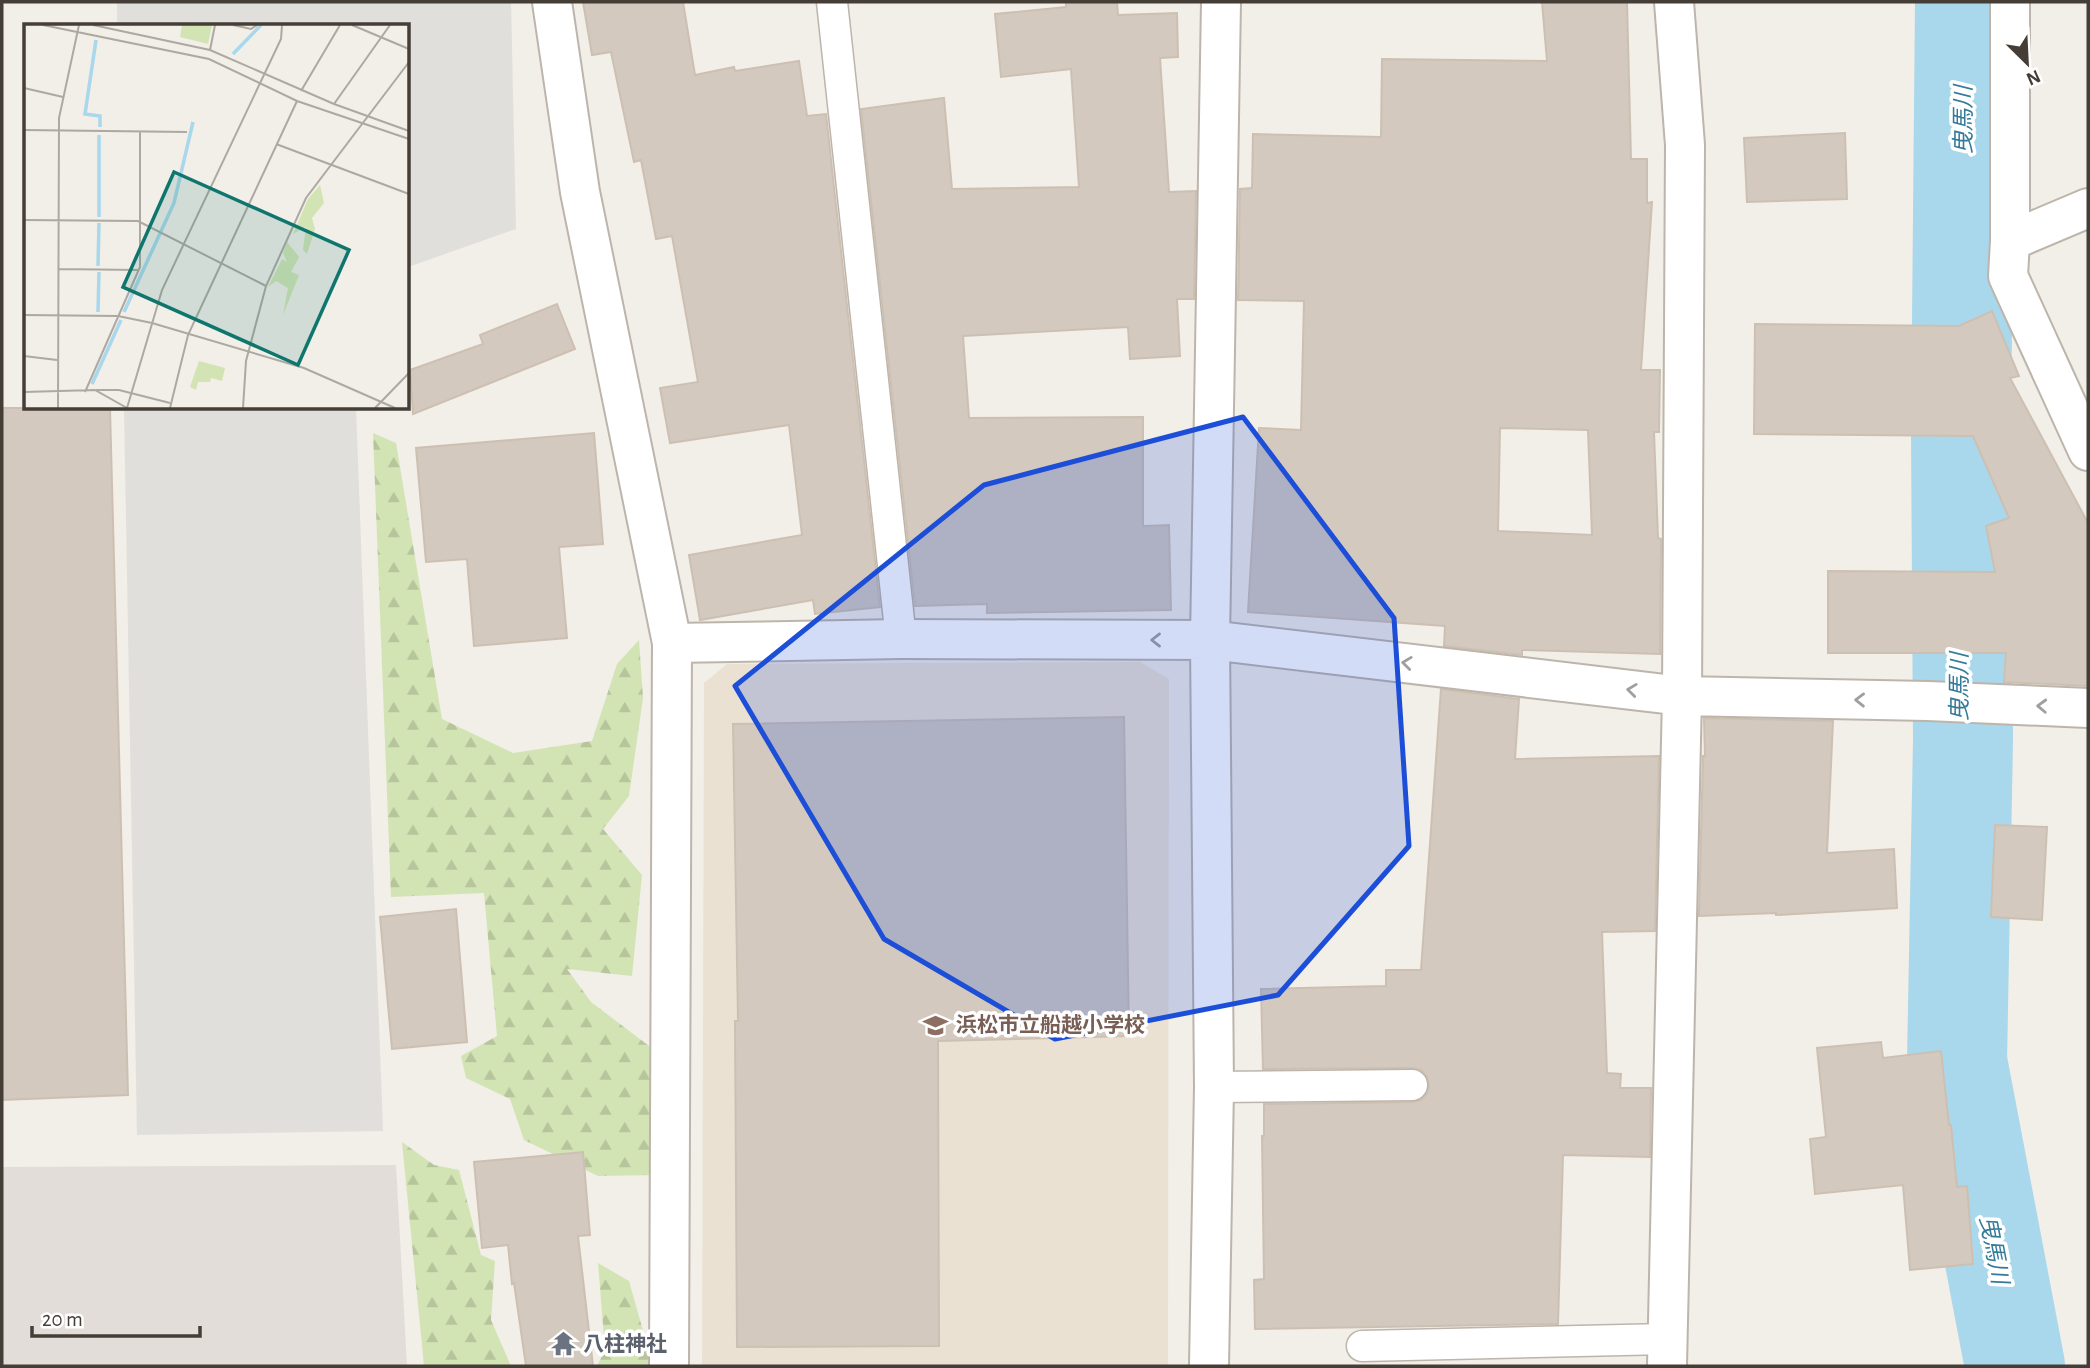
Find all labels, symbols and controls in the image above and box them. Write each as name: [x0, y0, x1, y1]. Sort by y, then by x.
inset map: [24, 24, 410, 410]
north arrow: [1992, 28, 2062, 98]
text: N: [2023, 66, 2043, 89]
water label: 曳馬川: [1951, 83, 1976, 155]
one-way arrow: [1150, 632, 1161, 648]
water label: 曳馬川: [1947, 650, 1972, 722]
one-way arrow: [1401, 656, 1412, 671]
one-way arrow: [1627, 683, 1638, 698]
one-way arrow: [1854, 692, 1865, 707]
one-way arrow: [2036, 699, 2047, 714]
school or university icon: 浜松市立船越小学校: [922, 1011, 950, 1039]
place label: 浜松市立船越小学校: [956, 1013, 1145, 1036]
water label: 曳馬川: [1975, 1214, 2013, 1289]
scale bar: [32, 1294, 200, 1338]
text: 20 m: [42, 1309, 83, 1330]
temple icon: 八柱神社: [549, 1330, 577, 1358]
place label: 八柱神社: [583, 1332, 667, 1355]

